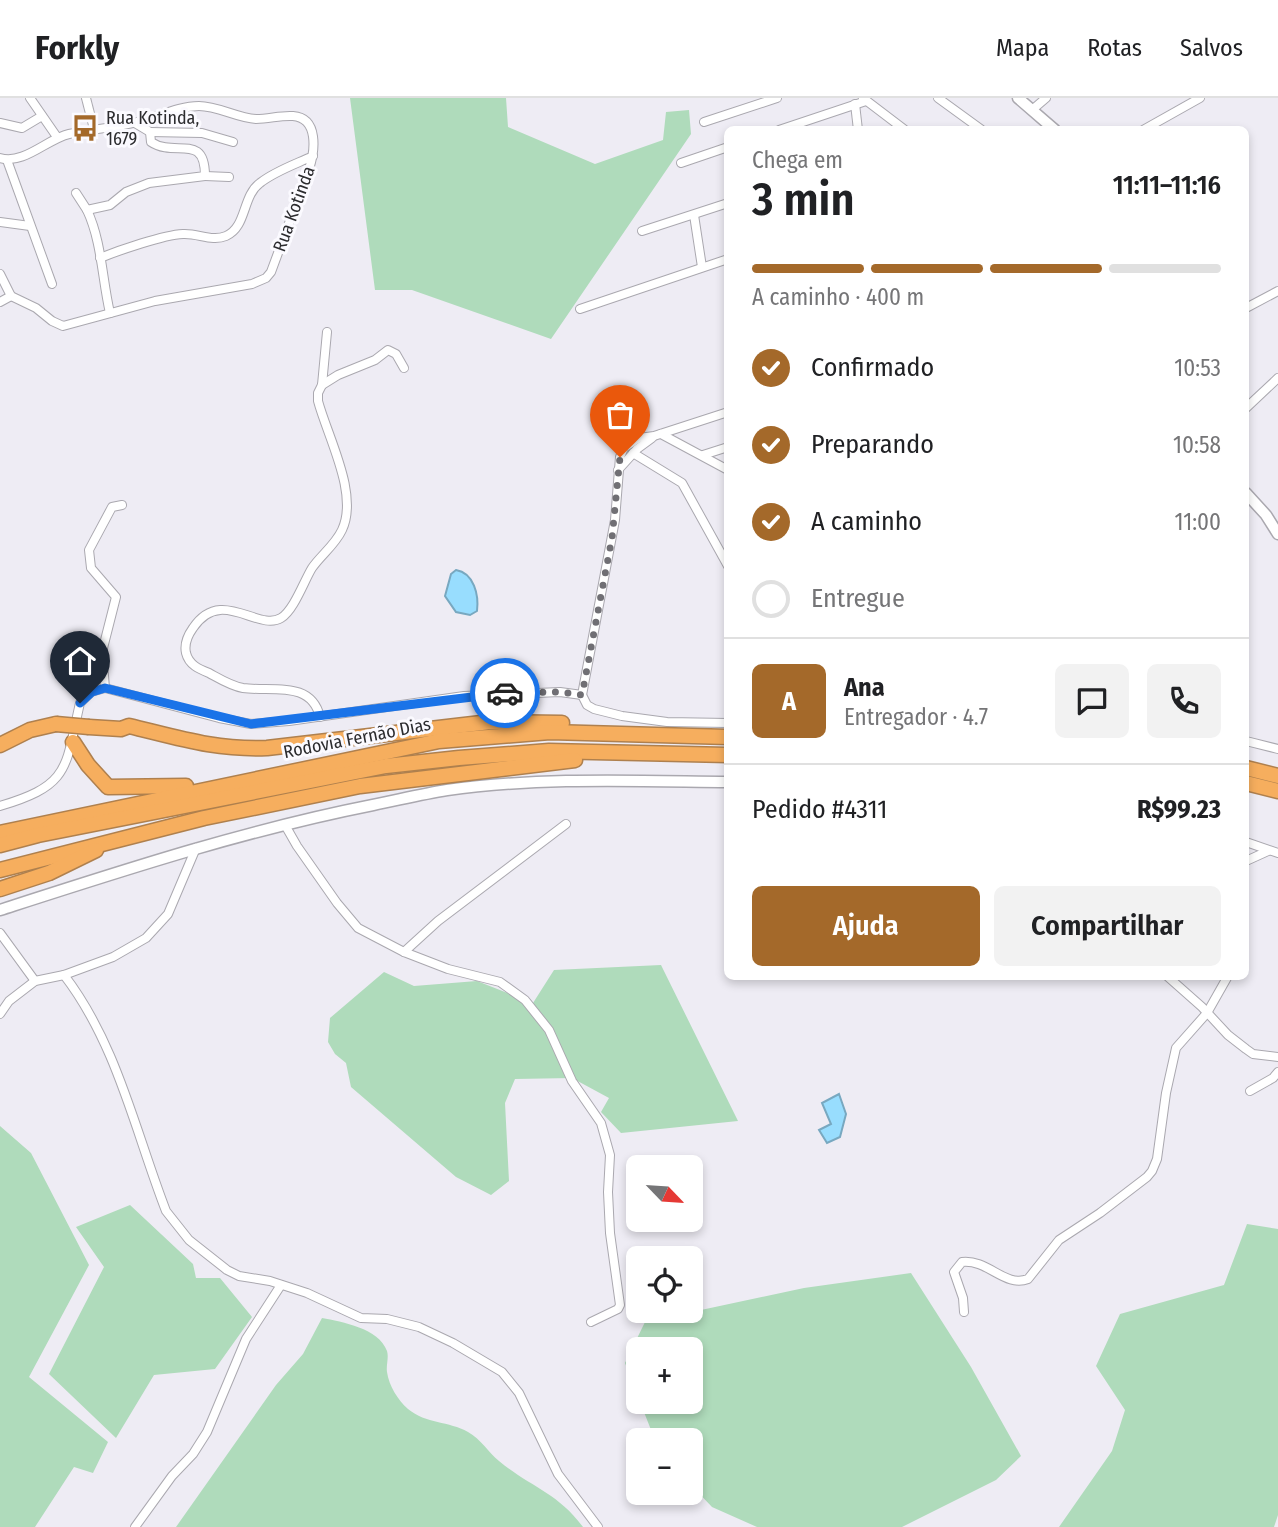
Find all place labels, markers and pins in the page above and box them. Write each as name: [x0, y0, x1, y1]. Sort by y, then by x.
place label: Rua Kotinda, 1679: [106, 107, 199, 150]
bus stop icon: Rua Kotinda, 1679: [70, 113, 100, 143]
pin: [590, 385, 650, 457]
pin: [50, 631, 110, 703]

